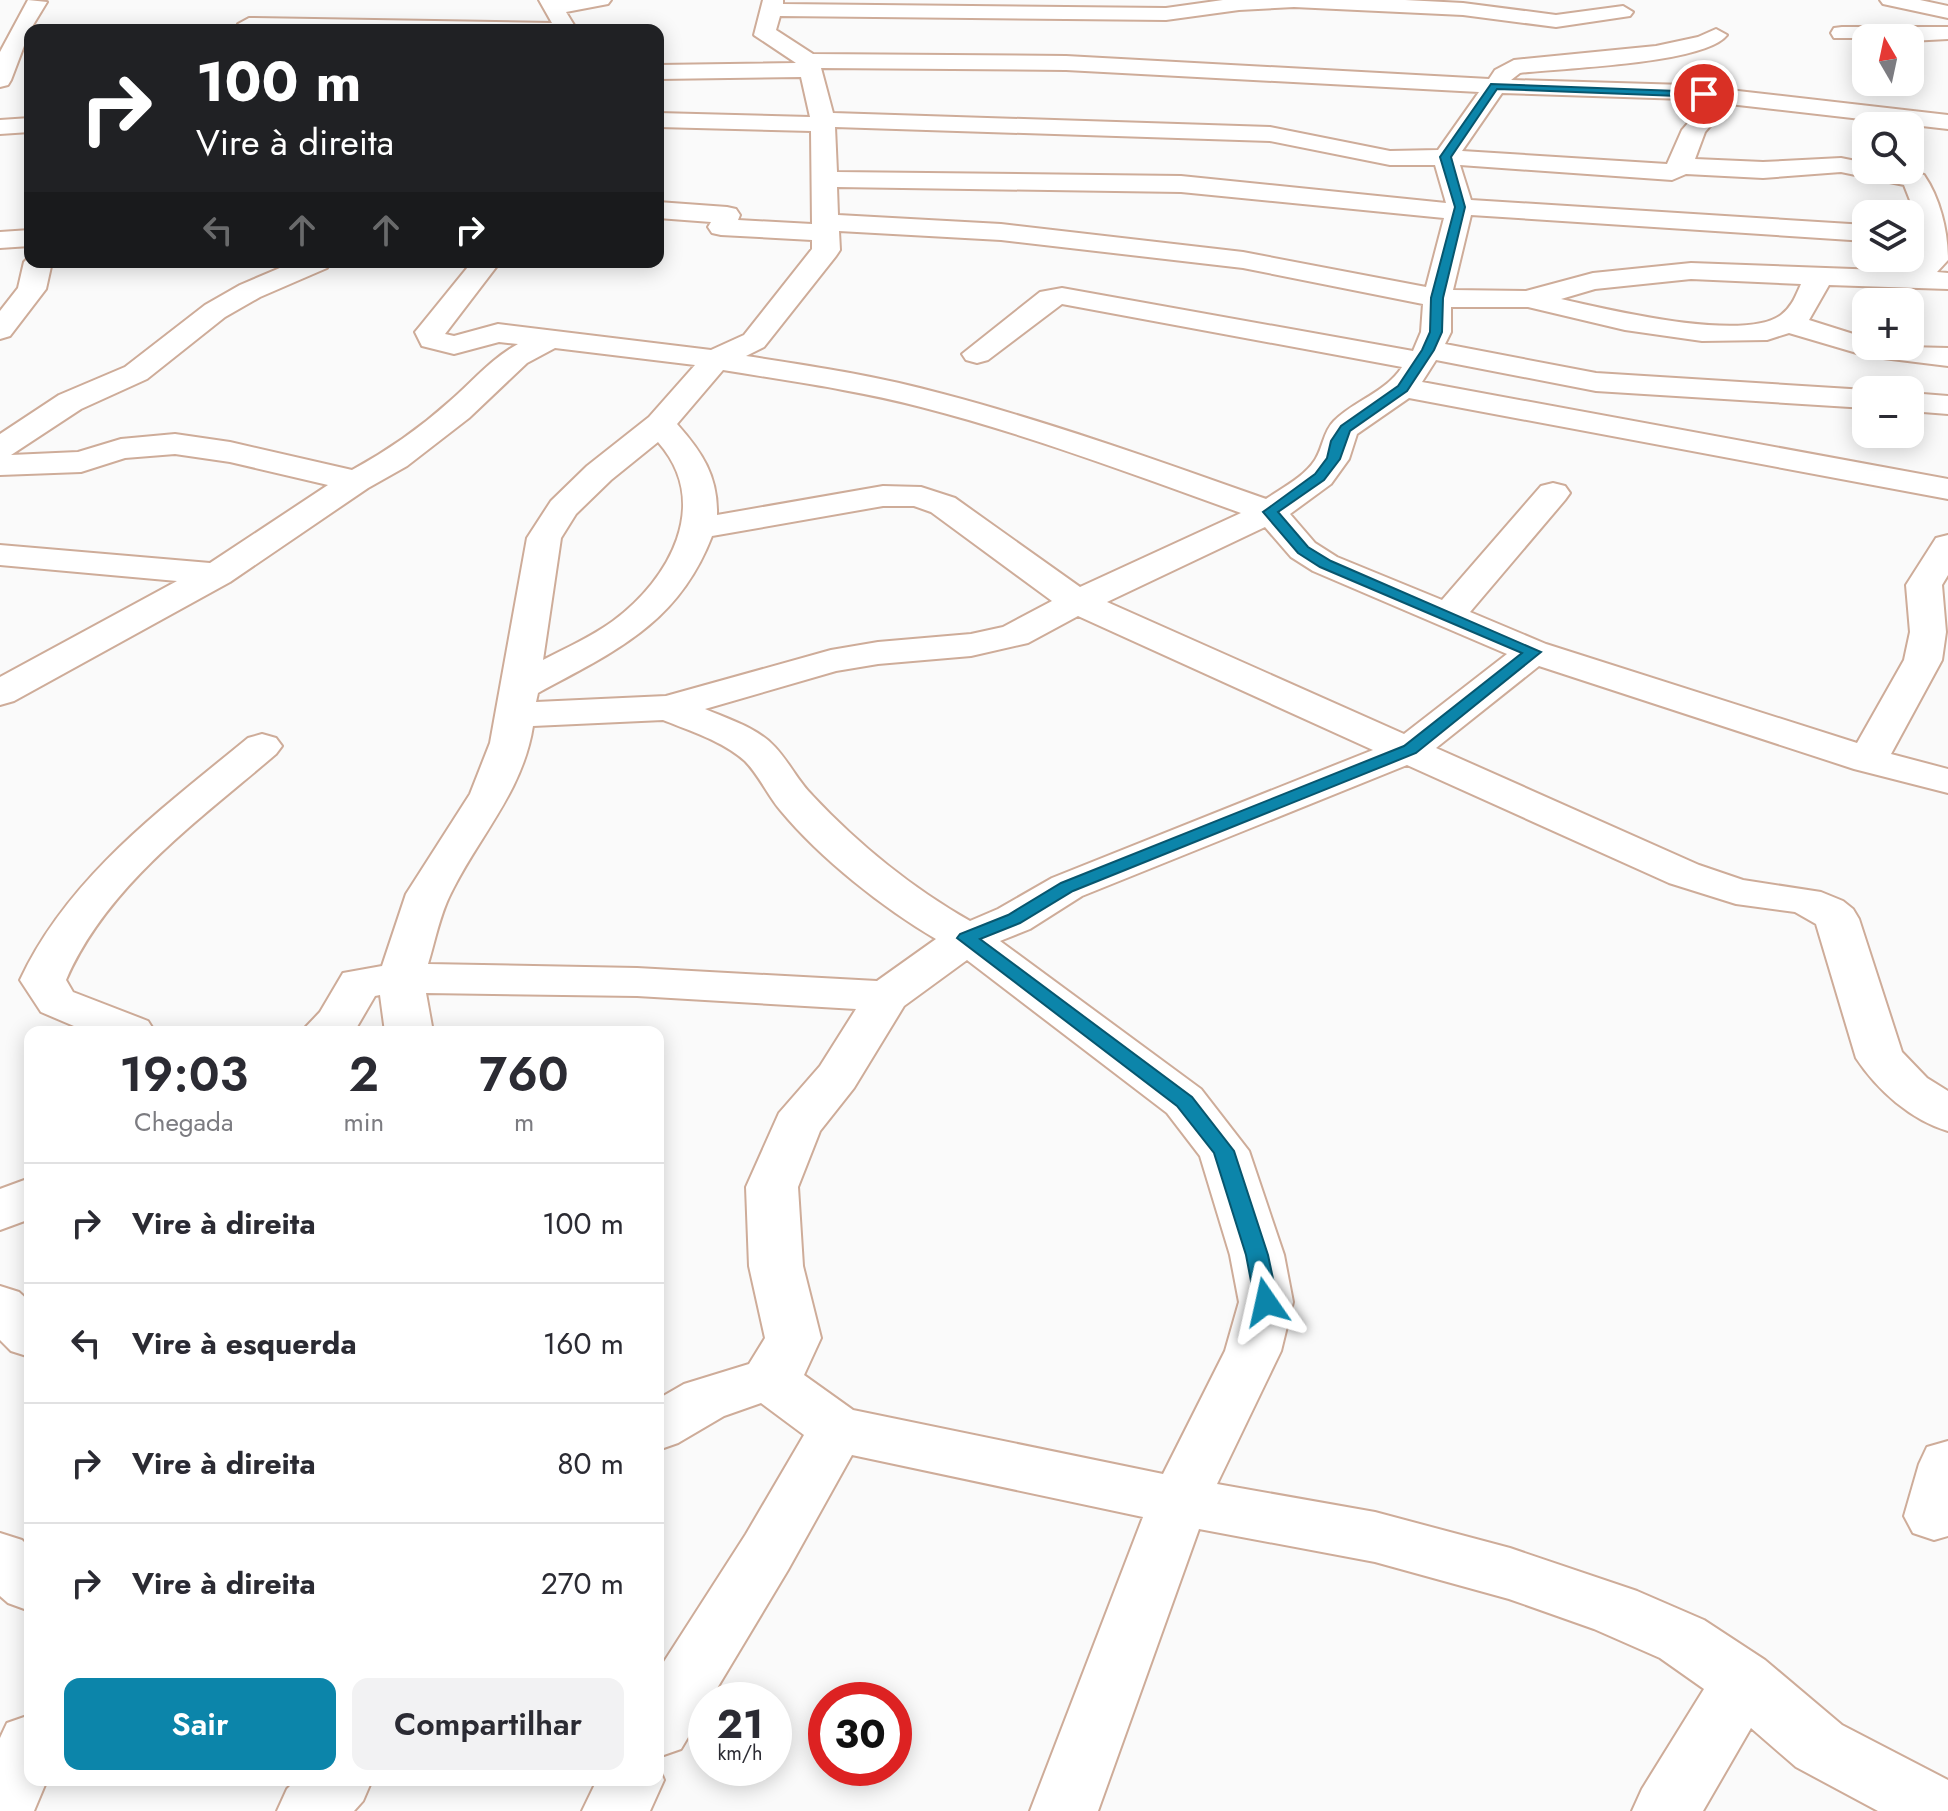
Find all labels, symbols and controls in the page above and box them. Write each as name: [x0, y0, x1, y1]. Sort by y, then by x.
north arrow: [1852, 24, 1924, 96]
map controls: [1852, 24, 1924, 448]
text: 100 m: [196, 41, 361, 122]
icon: right: [64, 56, 168, 160]
pin: [1670, 60, 1738, 128]
icon: arrive: [1682, 72, 1726, 116]
button: search: [1852, 112, 1924, 184]
text: Vire à direita: [196, 116, 394, 168]
button: layers: [1852, 200, 1924, 272]
icon: left: [196, 208, 240, 252]
icon: ahead: [280, 208, 324, 252]
icon: ahead: [364, 208, 408, 252]
icon: right: [448, 208, 492, 252]
button: +: [1852, 288, 1924, 360]
button: −: [1852, 376, 1924, 448]
text: 19:03: [119, 1040, 248, 1109]
text: 2: [349, 1040, 379, 1109]
text: 760: [479, 1040, 569, 1109]
text: Chegada: [134, 1103, 233, 1141]
text: min: [343, 1103, 384, 1141]
text: m: [514, 1103, 534, 1141]
icon: right: [64, 1201, 108, 1245]
text: Vire à direita: [132, 1202, 316, 1245]
text: 100 m: [542, 1202, 624, 1245]
position arrow: [1224, 1260, 1308, 1344]
icon: left: [64, 1321, 108, 1365]
text: Vire à esquerda: [132, 1322, 357, 1365]
text: 160 m: [543, 1322, 624, 1365]
icon: right: [64, 1441, 108, 1485]
text: Vire à direita: [132, 1442, 316, 1485]
text: 80 m: [557, 1442, 624, 1485]
icon: right: [64, 1561, 108, 1605]
text: Vire à direita: [132, 1562, 316, 1605]
text: 270 m: [541, 1562, 624, 1605]
button: Sair: [64, 1678, 336, 1770]
button: Compartilhar: [352, 1678, 624, 1770]
speed limit sign: 30: [808, 1682, 912, 1786]
text: 21: [717, 1695, 763, 1753]
text: km/h: [717, 1739, 763, 1768]

